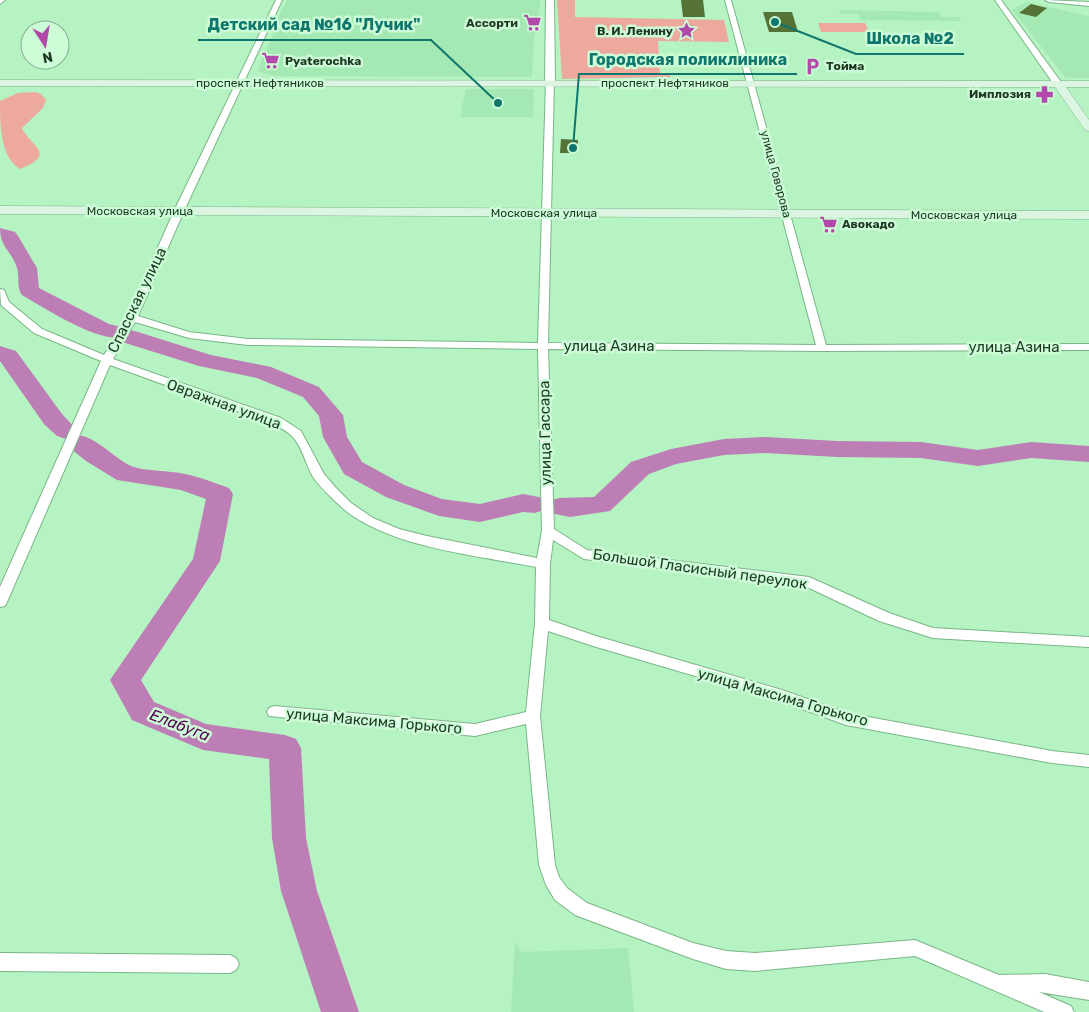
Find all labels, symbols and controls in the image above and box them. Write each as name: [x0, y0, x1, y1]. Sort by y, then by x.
callout: Детский сад №16 "Лучик": [198, 9, 431, 40]
supermarket icon: Ассорти: [522, 13, 542, 33]
text: Детский сад №16 "Лучик": [207, 15, 421, 34]
place label: Ассорти: [466, 16, 518, 30]
north arrow: [20, 20, 70, 70]
place icon: В. И. Ленину: [677, 21, 697, 41]
callout: Школа №2: [856, 23, 964, 54]
place label: В. И. Ленину: [597, 24, 673, 38]
text: Школа №2: [866, 29, 954, 48]
callout: Городская поликлиника: [579, 43, 797, 74]
text: N: [41, 48, 54, 67]
text: Городская поликлиника: [589, 50, 787, 69]
supermarket icon: Pyaterochka: [261, 51, 281, 71]
place label: Pyaterochka: [285, 54, 361, 68]
parking icon: Тойма: [802, 56, 822, 76]
place label: Тойма: [826, 59, 864, 73]
street label: проспект Нефтяников: [196, 76, 324, 90]
street label: проспект Нефтяников: [601, 76, 729, 90]
pharmacy icon: Имплозия: [1035, 84, 1055, 104]
place label: Имплозия: [969, 87, 1031, 101]
street label: улица Говорова: [758, 129, 794, 219]
street label: Московская улица: [87, 204, 193, 218]
street label: Московская улица: [491, 206, 597, 220]
street label: Московская улица: [911, 208, 1017, 222]
supermarket icon: Авокадо: [818, 214, 838, 234]
place label: Авокадо: [842, 217, 895, 231]
street label: Спасская улица: [104, 244, 170, 356]
street label: улица Азина: [563, 337, 655, 355]
street label: улица Азина: [968, 338, 1060, 356]
street label: Овражная улица: [164, 375, 284, 433]
street label: улица Гассара: [535, 380, 555, 486]
street label: Большой Гласисный переулок: [592, 545, 808, 593]
street label: улица Максима Горького: [696, 664, 870, 730]
street label: улица Максима Горького: [285, 704, 463, 738]
water label: Елабуга: [147, 705, 213, 745]

